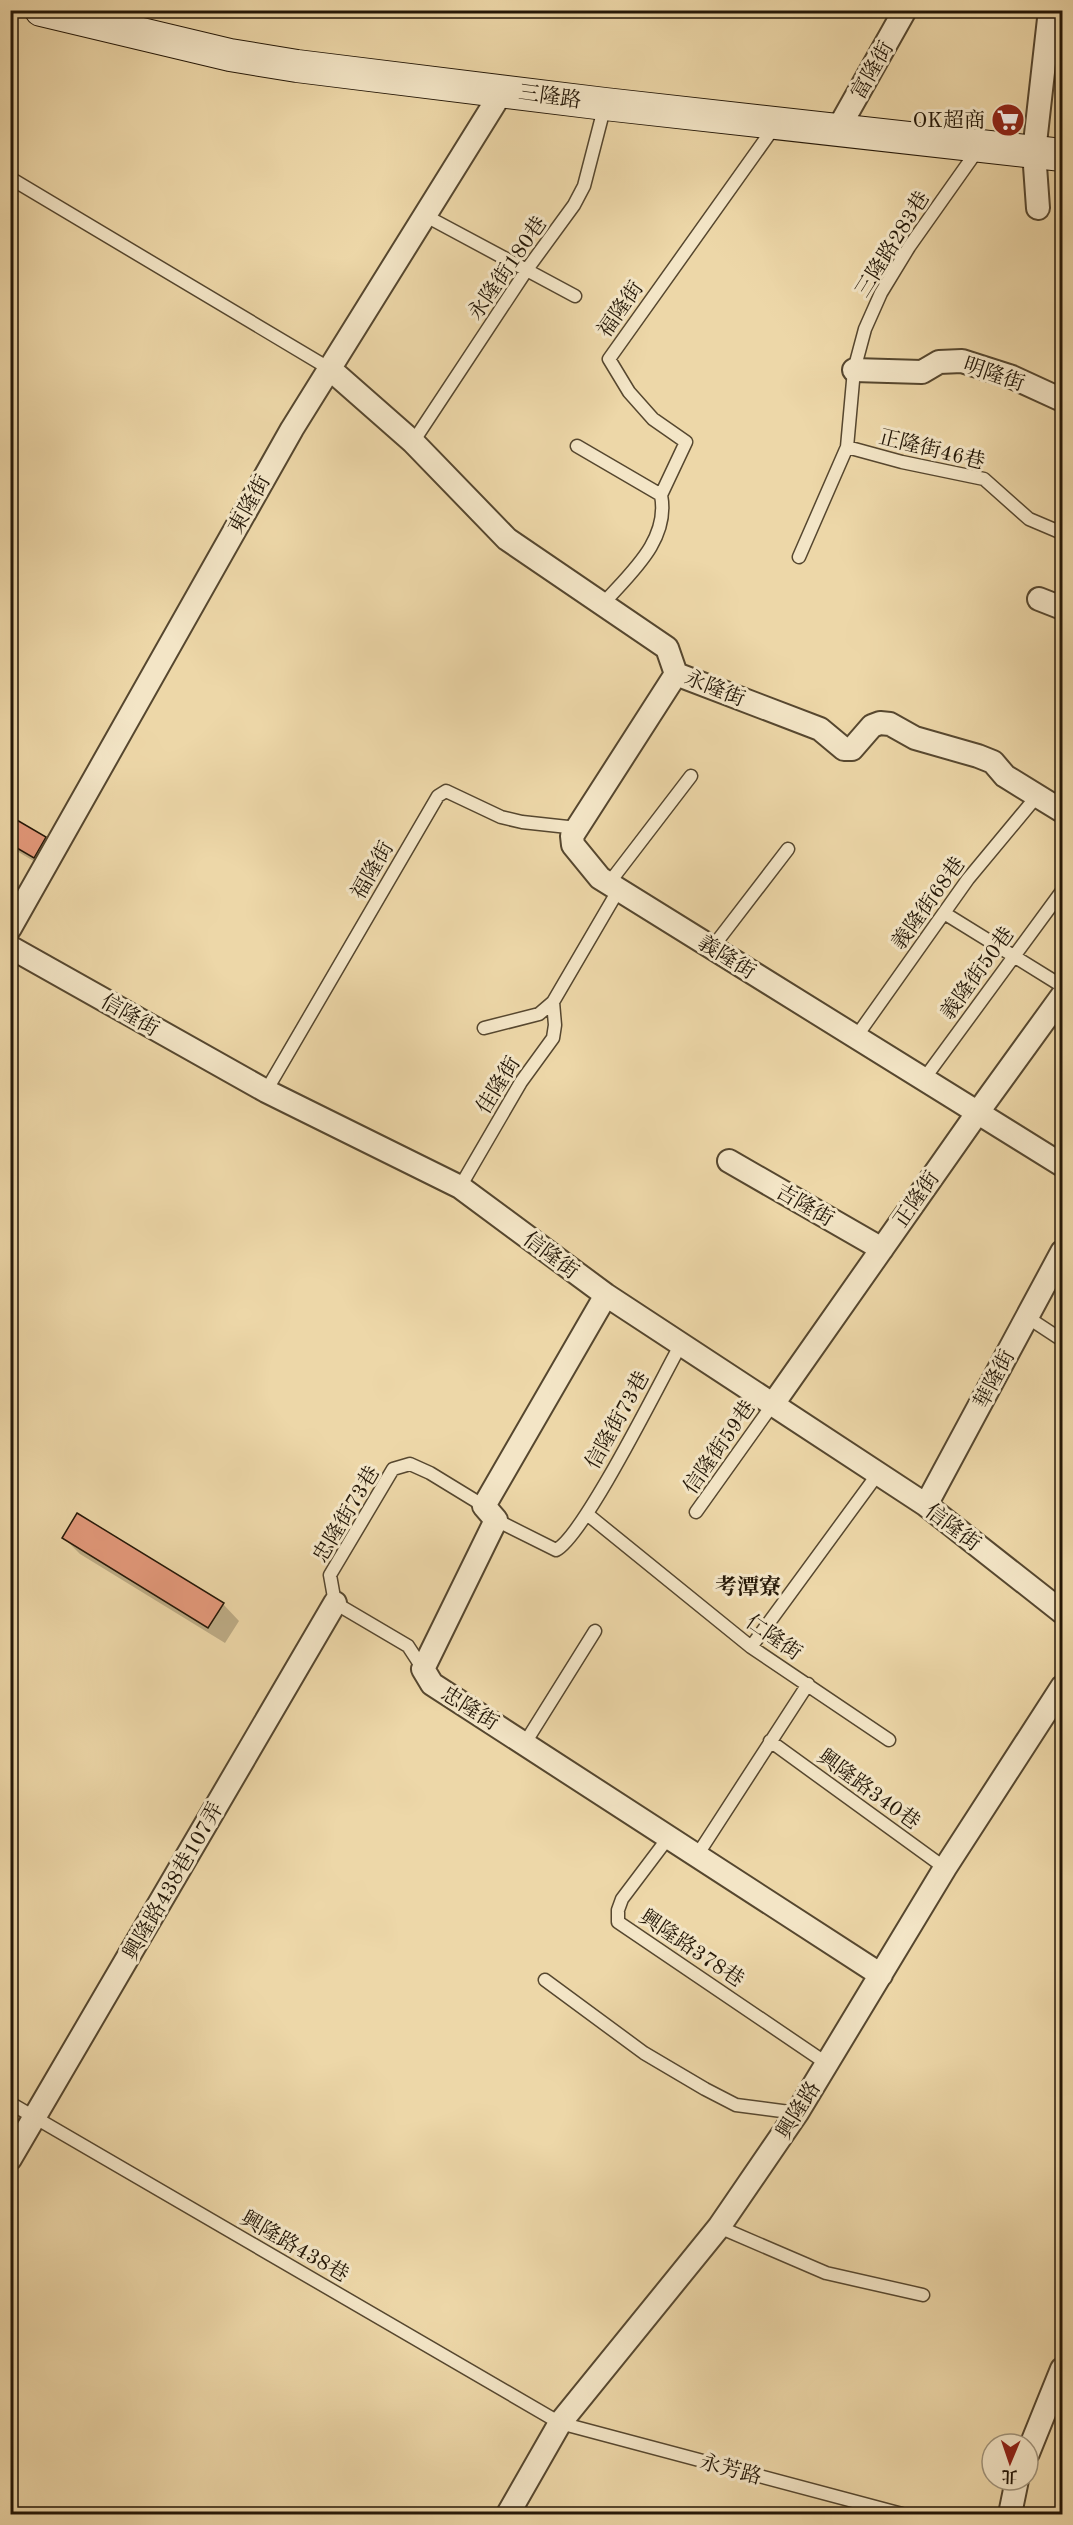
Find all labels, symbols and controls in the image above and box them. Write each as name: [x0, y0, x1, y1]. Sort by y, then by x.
street label: 富隆街: [847, 37, 898, 103]
street label: 三隆路: [517, 81, 583, 112]
supermarket icon: OK超商: [990, 102, 1026, 138]
place label: OK超商: [912, 109, 985, 132]
street label: 三隆路283巷: [851, 187, 934, 301]
street label: 永隆街180巷: [463, 212, 551, 324]
street label: 福隆街: [593, 277, 648, 342]
street label: 明隆街: [960, 353, 1027, 396]
street label: 正隆街46巷: [877, 425, 987, 474]
street label: 東隆街: [224, 471, 275, 537]
street label: 永隆街: [681, 666, 748, 711]
street label: 福隆街: [347, 837, 398, 903]
street label: 義隆街68巷: [887, 853, 970, 954]
street label: 義隆街50巷: [936, 923, 1019, 1024]
street label: 義隆街: [694, 931, 760, 984]
street label: 信隆街: [97, 990, 163, 1041]
street label: 佳隆街: [472, 1052, 525, 1118]
street label: 正隆街: [889, 1167, 944, 1232]
street label: 吉隆街: [772, 1180, 838, 1231]
street label: 信隆街: [519, 1227, 583, 1284]
street label: 華隆街: [969, 1346, 1019, 1412]
street label: 信隆街73巷: [581, 1367, 654, 1473]
street label: 信隆街59巷: [679, 1396, 760, 1498]
street label: 忠隆街73巷: [309, 1462, 384, 1567]
street label: 信隆街: [921, 1499, 985, 1556]
district label: 考潭寮: [715, 1574, 781, 1599]
street label: 仁隆街: [741, 1610, 806, 1665]
street label: 忠隆街: [437, 1682, 503, 1735]
street label: 興隆路340巷: [813, 1745, 924, 1834]
street label: 興隆路438巷107弄: [119, 1798, 228, 1964]
street label: 興隆路378巷: [635, 1905, 748, 1992]
street label: 興隆路: [772, 2077, 825, 2143]
street label: 興隆路438巷: [237, 2206, 353, 2287]
north arrow: [980, 2432, 1040, 2492]
street label: 永芳路: [697, 2450, 764, 2489]
text: 北: [1001, 2467, 1018, 2485]

